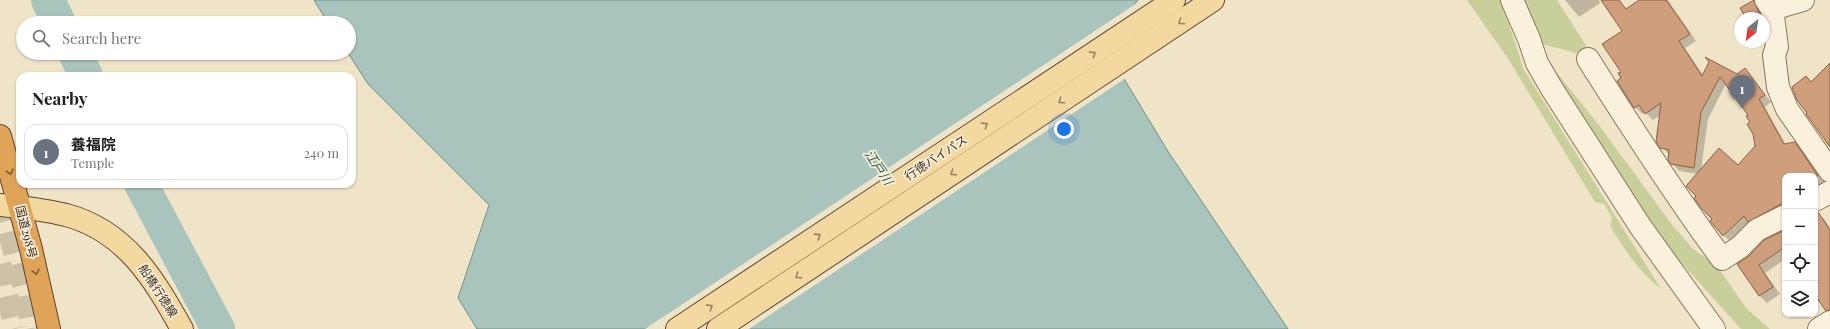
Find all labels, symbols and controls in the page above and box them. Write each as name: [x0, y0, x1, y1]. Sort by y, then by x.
north arrow: [1734, 12, 1770, 48]
search box: [16, 16, 356, 60]
one-way arrow: [1178, 17, 1185, 24]
icon: search: [30, 27, 52, 49]
text: Search here: [62, 28, 141, 48]
one-way arrow: [1089, 51, 1096, 58]
pin: 1: [1729, 75, 1755, 108]
text: Nearby: [32, 87, 87, 109]
one-way arrow: [1058, 96, 1065, 104]
your location: [1054, 119, 1074, 139]
one-way arrow: [981, 122, 988, 130]
street label: 行徳バイパス: [901, 131, 970, 183]
text: 養福院: [71, 134, 116, 154]
text: 1: [44, 144, 48, 161]
text: 240 m: [304, 144, 339, 161]
water label: 江戸川: [861, 146, 898, 189]
text: Temple: [71, 154, 114, 171]
one-way arrow: [5, 168, 14, 175]
one-way arrow: [950, 168, 957, 175]
map controls: [1782, 173, 1818, 317]
button: +: [1782, 173, 1818, 209]
street label: 国道298号: [13, 204, 41, 260]
button: −: [1782, 209, 1818, 245]
one-way arrow: [814, 233, 821, 241]
button: locate: [1782, 245, 1818, 281]
street label: 船橋行徳線: [136, 261, 182, 320]
one-way arrow: [32, 269, 40, 275]
one-way arrow: [795, 271, 802, 278]
button: layers: [1782, 281, 1818, 317]
one-way arrow: [705, 305, 712, 312]

